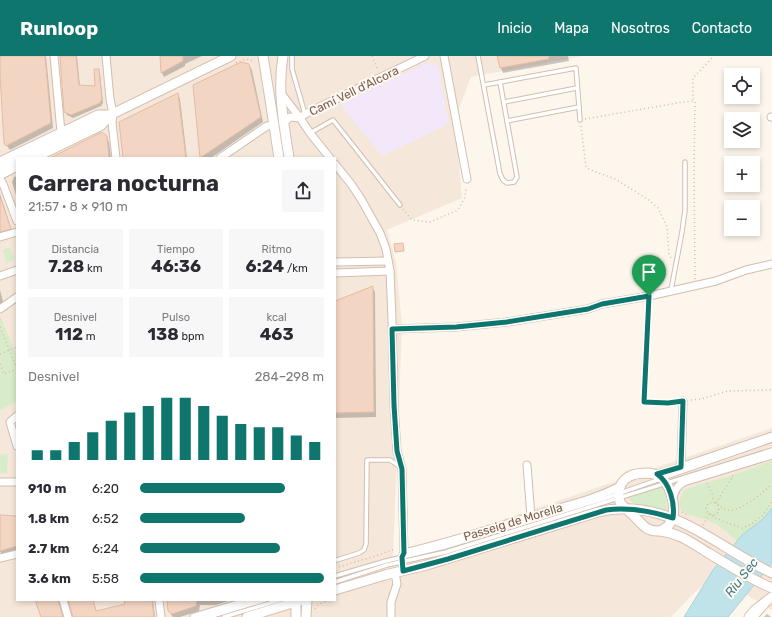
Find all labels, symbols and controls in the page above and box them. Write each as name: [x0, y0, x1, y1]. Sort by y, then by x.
text: Runloop: [20, 17, 98, 40]
text: Inicio: [497, 20, 532, 37]
text: Mapa: [554, 20, 589, 37]
text: Nosotros: [611, 20, 670, 37]
text: Contacto: [692, 20, 752, 37]
street label: Camí Vell d'Alcora: [307, 63, 401, 119]
map controls: [724, 68, 760, 236]
button: locate: [724, 68, 760, 104]
button: layers: [724, 112, 760, 148]
button: +: [724, 156, 760, 192]
text: Carrera nocturna: [28, 170, 219, 197]
button: share: [282, 170, 324, 212]
text: 21:57 · 8 × 910 m: [28, 199, 128, 214]
button: −: [724, 200, 760, 236]
text: Distancia: [51, 243, 99, 256]
text: Tiempo: [157, 243, 195, 256]
text: Ritmo: [262, 243, 292, 256]
pin: [632, 255, 666, 296]
text: 7.28: [48, 256, 84, 276]
text: 46:36: [151, 256, 201, 276]
text: 6:24: [246, 256, 284, 276]
icon: arrive: [638, 261, 660, 283]
text: km: [84, 262, 102, 275]
text: /km: [284, 262, 308, 275]
text: Desnivel: [54, 311, 97, 324]
text: Pulso: [162, 311, 190, 324]
text: kcal: [267, 311, 287, 324]
text: 112: [55, 324, 83, 344]
text: 138: [148, 324, 179, 344]
text: 463: [260, 324, 294, 344]
text: m: [83, 330, 96, 343]
text: bpm: [179, 330, 204, 343]
text: Desnivel: [28, 369, 79, 384]
text: 284–298 m: [255, 369, 324, 384]
text: 910 m: [28, 481, 66, 496]
text: 6:20: [92, 481, 119, 496]
street label: Passeig de Morella: [462, 500, 564, 544]
text: 1.8 km: [28, 511, 69, 526]
text: 6:52: [92, 511, 119, 526]
text: 2.7 km: [28, 541, 69, 556]
text: 6:24: [92, 541, 119, 556]
water label: Riu Sec: [722, 555, 761, 600]
text: 3.6 km: [28, 571, 71, 586]
text: 5:58: [92, 571, 119, 586]

